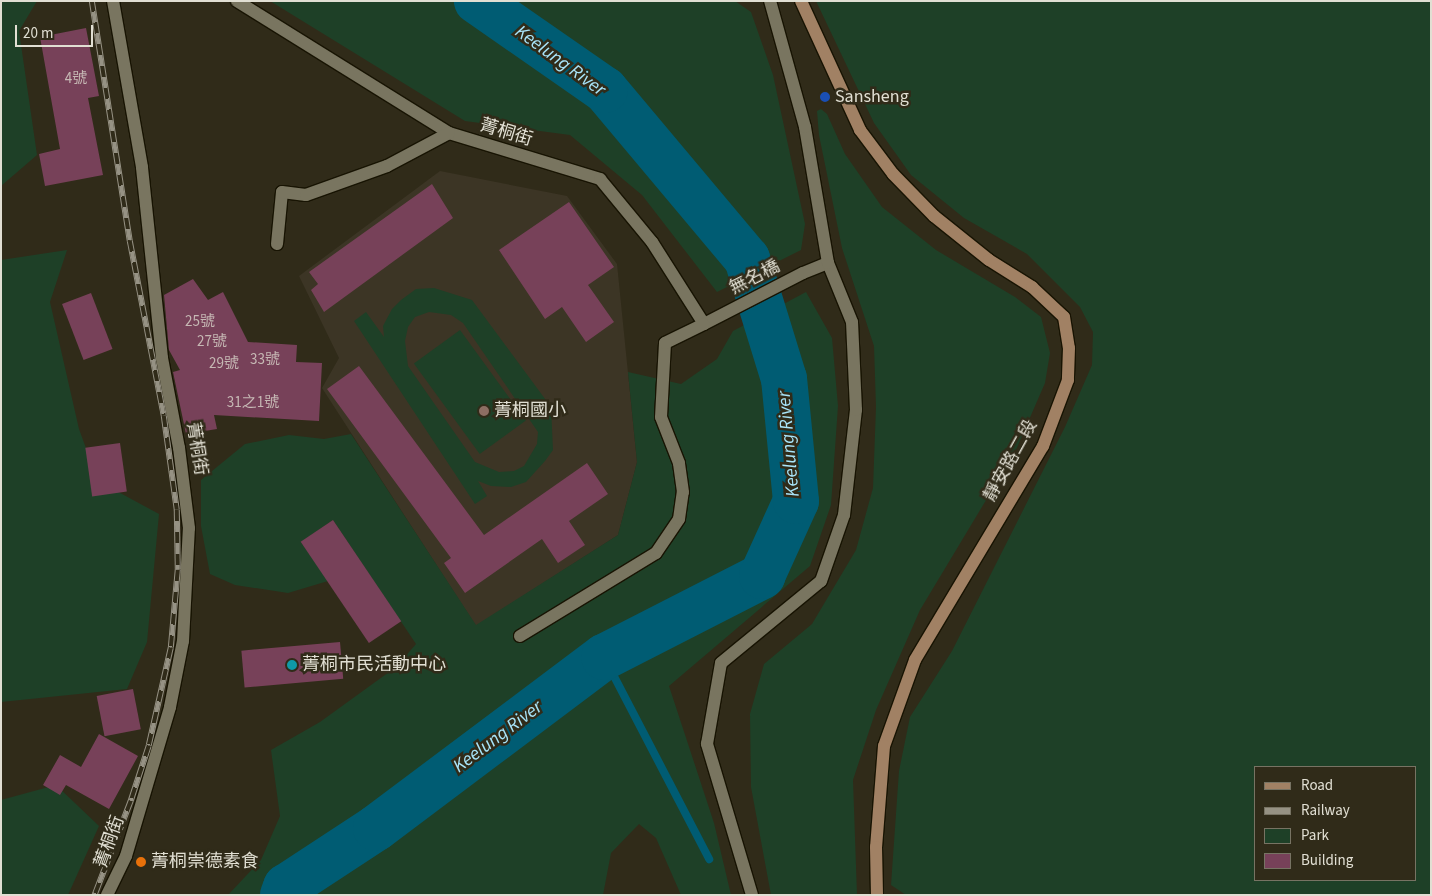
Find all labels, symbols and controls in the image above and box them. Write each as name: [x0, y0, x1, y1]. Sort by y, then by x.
scale bar: [18, 15, 95, 47]
water label: Keelung River: [510, 21, 610, 101]
text: 20 m: [23, 23, 53, 44]
house number: 4號: [65, 70, 87, 88]
place label: Sansheng: [835, 86, 909, 108]
marker: Sansheng: [819, 91, 831, 103]
street label: 菁桐街: [477, 115, 535, 151]
street label: 無名橋: [726, 256, 784, 300]
house number: 25號: [185, 313, 215, 331]
house number: 27號: [197, 333, 227, 351]
house number: 33號: [250, 351, 280, 369]
house number: 29號: [209, 355, 239, 373]
water label: Keelung River: [773, 390, 805, 498]
house number: 31之1號: [227, 394, 279, 412]
place label: 菁桐國小: [494, 400, 566, 422]
marker: 菁桐國小: [478, 405, 490, 417]
street label: 靜安路二段: [980, 416, 1042, 506]
street label: 菁桐街: [181, 421, 211, 477]
place label: 菁桐市民活動中心: [302, 654, 446, 676]
marker: 菁桐市民活動中心: [286, 659, 298, 671]
water label: Keelung River: [449, 696, 547, 778]
legend: [1254, 766, 1417, 881]
text: Road: [1301, 775, 1333, 796]
text: Railway: [1301, 800, 1350, 821]
street label: 菁桐街: [91, 813, 129, 871]
text: Park: [1301, 825, 1329, 846]
text: Building: [1301, 850, 1353, 871]
place label: 菁桐崇德素食: [151, 851, 259, 873]
marker: 菁桐崇德素食: [135, 856, 147, 868]

